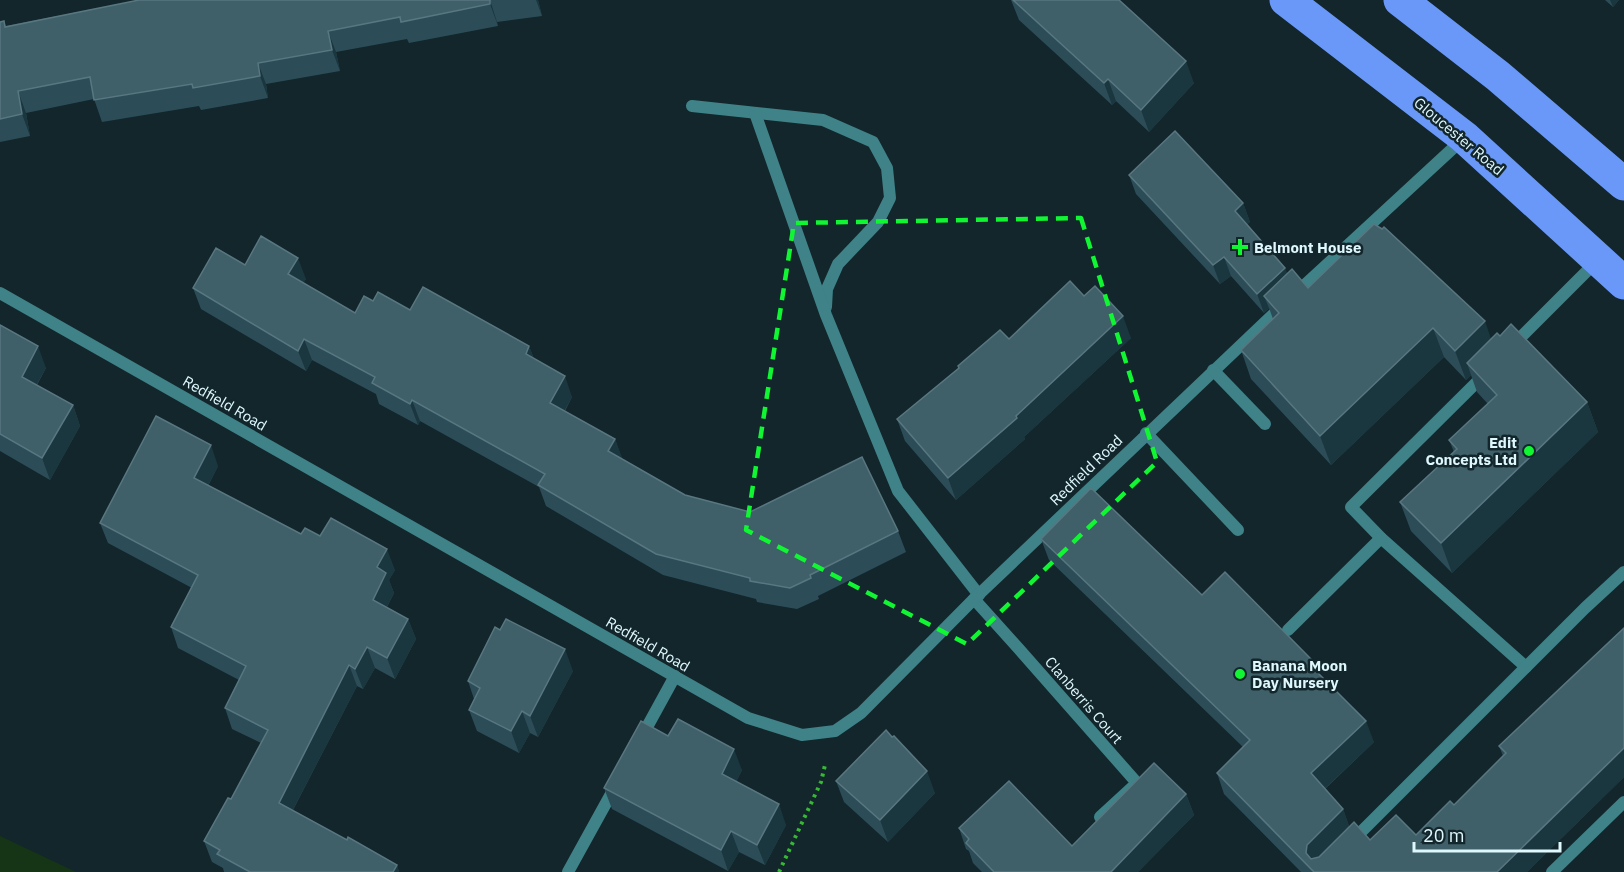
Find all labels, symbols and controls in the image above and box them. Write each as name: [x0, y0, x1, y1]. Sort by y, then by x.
street label: Gloucester Road: [1410, 93, 1508, 179]
marker: Belmont House: [1231, 238, 1249, 256]
place label: Belmont House: [1254, 238, 1361, 257]
street label: Redfield Road: [180, 371, 270, 435]
street label: Redfield Road: [1046, 431, 1126, 509]
place label: Edit Concepts Ltd: [1425, 433, 1517, 469]
marker: Edit Concepts Ltd: [1522, 444, 1536, 458]
street label: Redfield Road: [603, 612, 693, 676]
street label: Clanberris Court: [1041, 652, 1127, 748]
place label: Banana Moon Day Nursery: [1252, 656, 1347, 692]
marker: Banana Moon Day Nursery: [1233, 667, 1247, 681]
scale bar: [1414, 815, 1560, 853]
text: 20 m: [1423, 824, 1465, 847]

